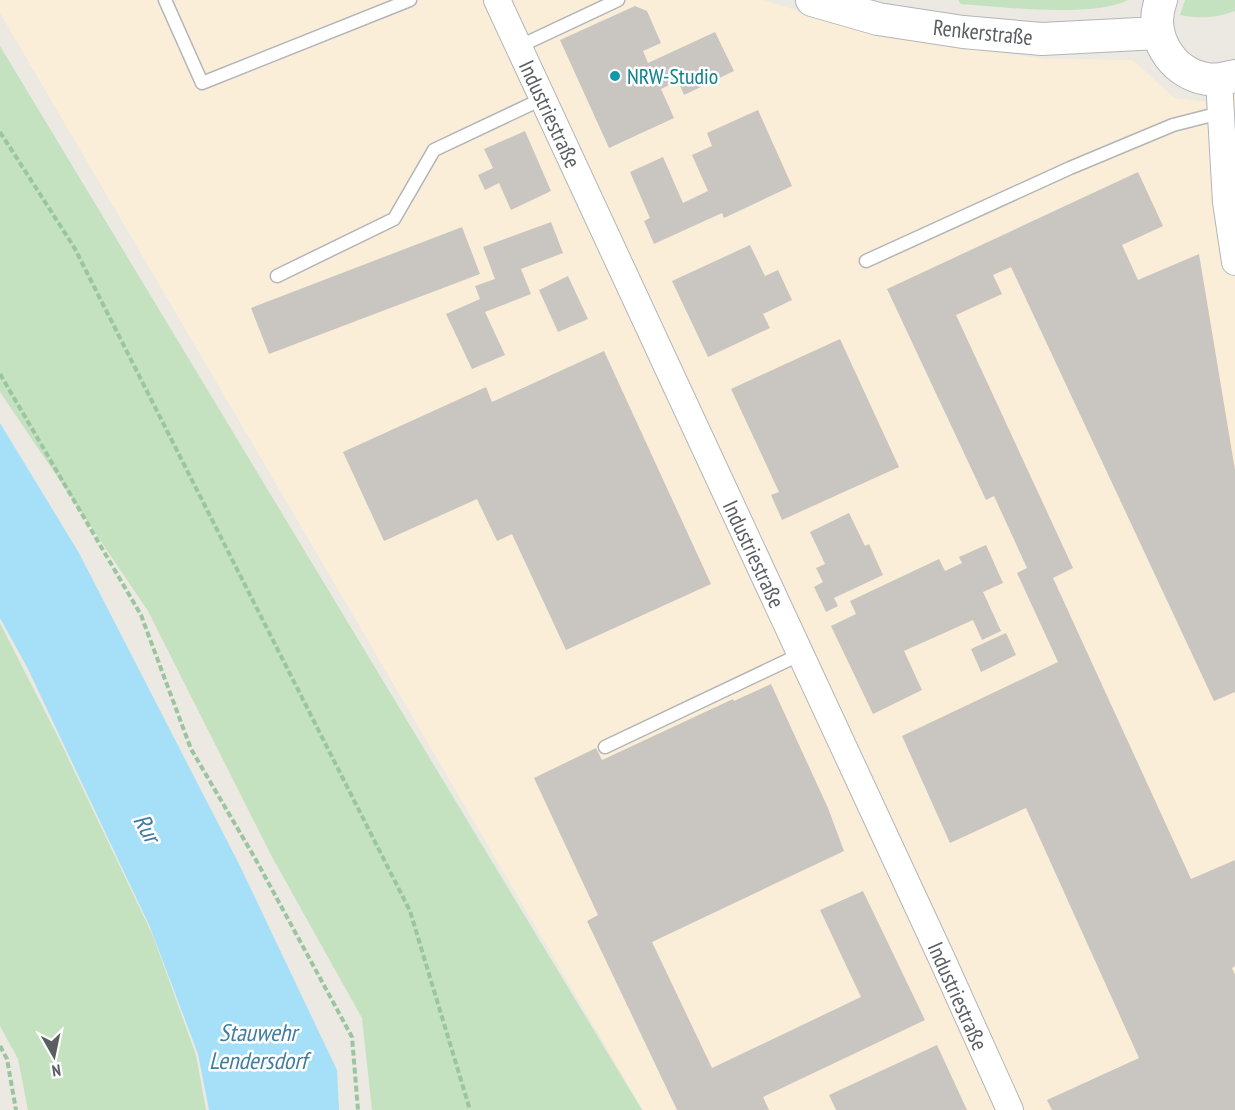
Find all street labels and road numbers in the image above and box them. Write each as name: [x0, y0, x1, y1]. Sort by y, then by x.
street label: Renkerstraße: [932, 13, 1034, 51]
street label: Industriestraße: [513, 56, 587, 172]
street label: Industriestraße: [717, 496, 791, 612]
street label: Industriestraße: [922, 938, 994, 1054]

